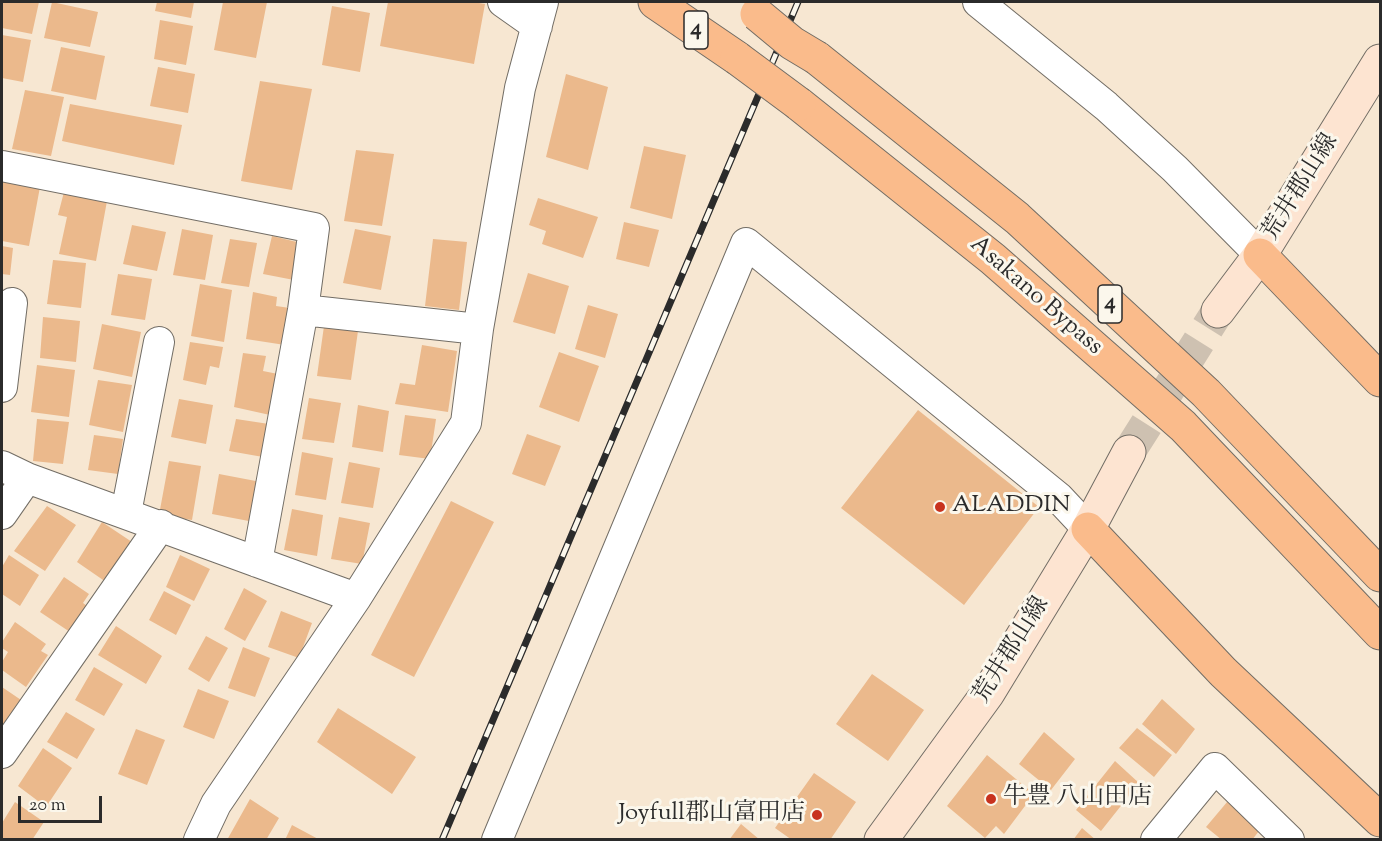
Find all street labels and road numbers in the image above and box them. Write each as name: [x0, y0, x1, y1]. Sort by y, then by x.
road number: 4: [684, 11, 708, 49]
street label: 荒井郡山線: [1258, 129, 1346, 247]
street label: Asakano Bypass: [963, 231, 1107, 363]
road number: 4: [1098, 285, 1122, 323]
street label: 荒井郡山線: [969, 592, 1057, 710]

